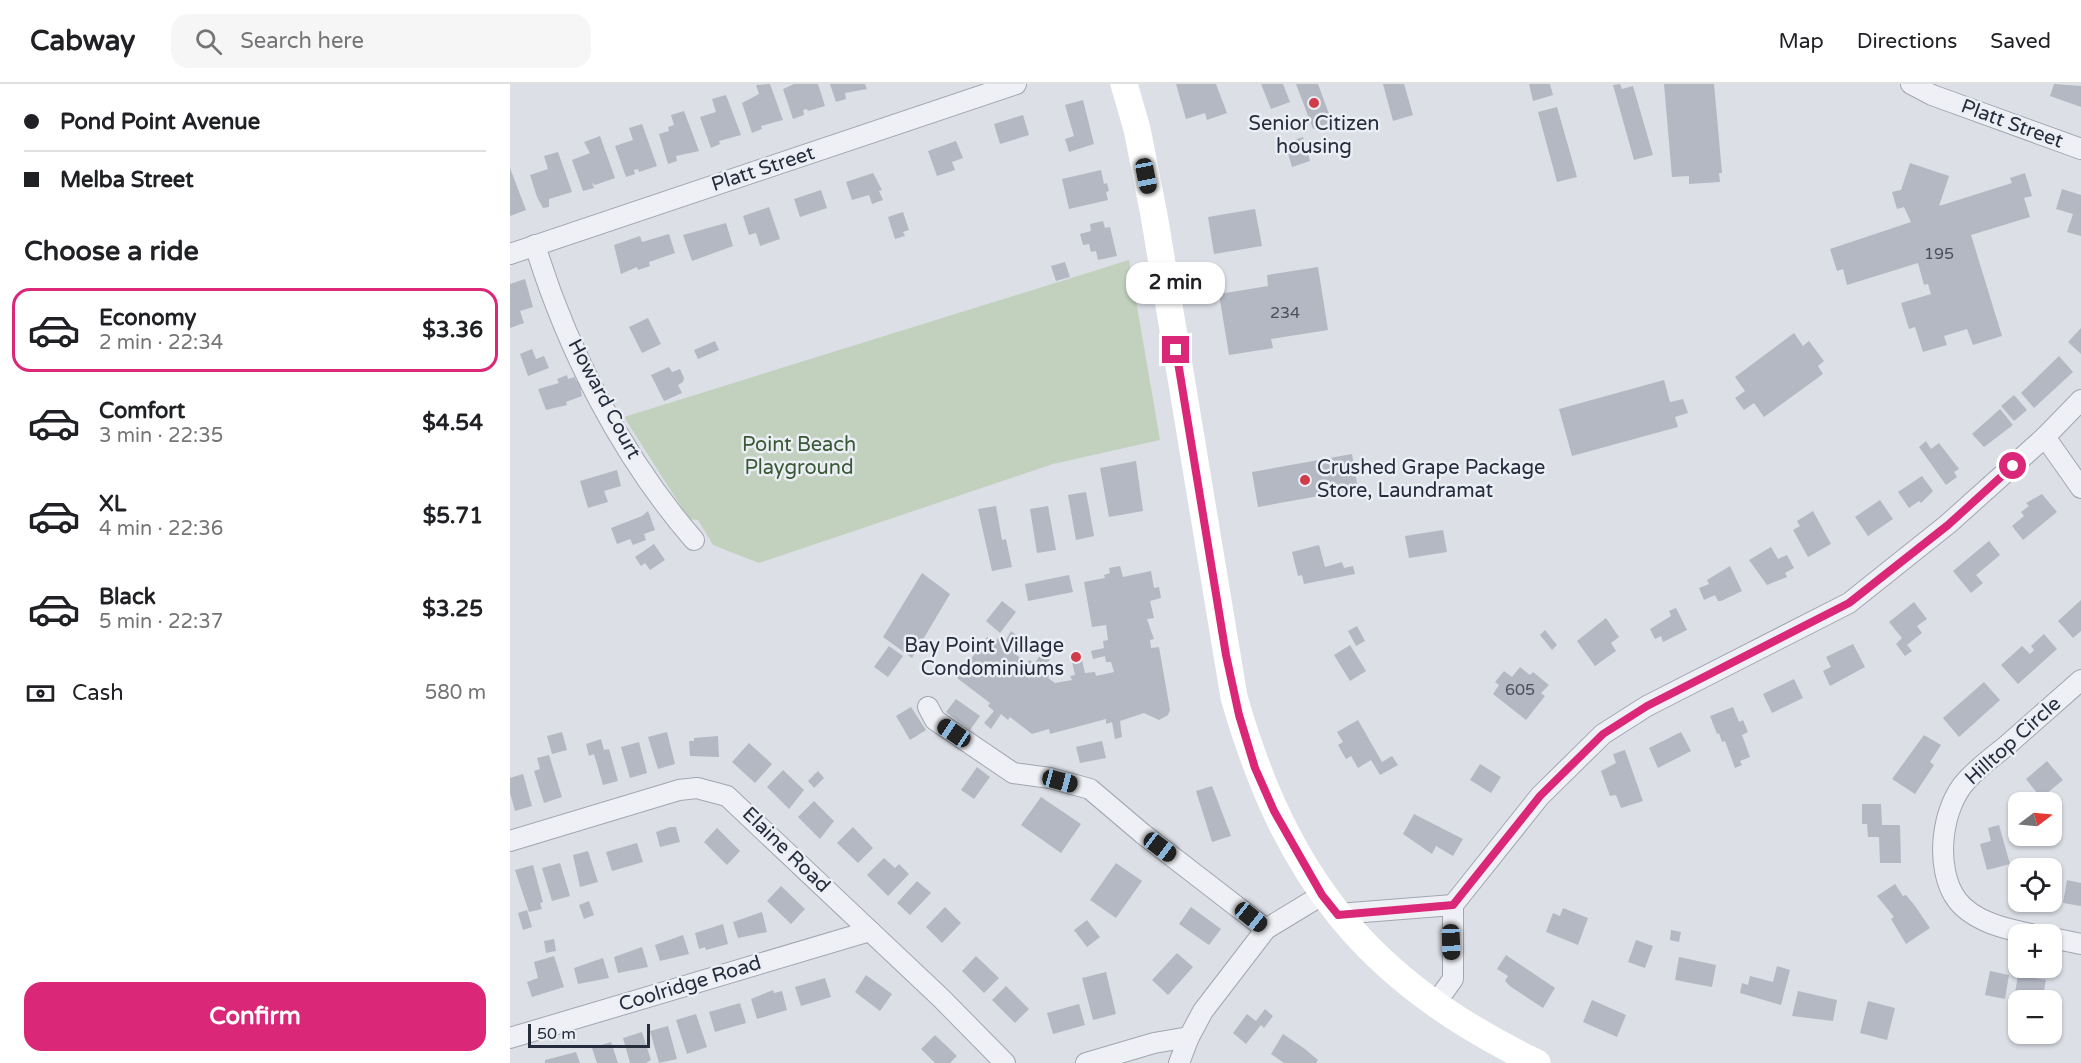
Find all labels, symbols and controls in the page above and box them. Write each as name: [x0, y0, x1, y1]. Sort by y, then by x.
search box: [171, 14, 591, 68]
text: Cabway: [30, 24, 135, 58]
icon: search: [192, 25, 225, 58]
text: Search here: [240, 28, 364, 54]
text: Map: [1778, 29, 1824, 54]
text: Directions: [1857, 29, 1957, 54]
text: Saved: [1990, 29, 2051, 54]
street label: Platt Street: [1958, 94, 2067, 154]
marker: Senior Citizen housing: [1307, 96, 1321, 110]
text: Pond Point Avenue: [60, 109, 260, 135]
place label: Senior Citizen housing: [1249, 112, 1379, 159]
street label: Platt Street: [708, 141, 818, 197]
car: [1134, 157, 1158, 195]
text: Melba Street: [60, 167, 194, 193]
text: Choose a ride: [24, 235, 199, 268]
house number: 195: [1924, 244, 1954, 264]
callout: 2 min: [1126, 263, 1226, 305]
text: 2 min: [1149, 271, 1202, 295]
icon: car: [27, 303, 81, 357]
house number: 234: [1270, 303, 1300, 323]
text: Economy: [99, 305, 196, 331]
text: $3.36: [422, 317, 483, 343]
text: 2 min · 22:34: [99, 331, 223, 355]
street label: Howard Court: [562, 335, 646, 463]
route end: [1162, 336, 1189, 363]
icon: car: [27, 396, 81, 450]
text: Comfort: [99, 398, 185, 424]
text: $4.54: [422, 410, 483, 436]
text: 3 min · 22:35: [99, 424, 223, 448]
park label: Point Beach Playground: [742, 433, 856, 480]
route start: [1999, 452, 2026, 479]
place label: Crushed Grape Package Store, Laundramat: [1317, 456, 1545, 503]
marker: Crushed Grape Package Store, Laundramat: [1298, 473, 1312, 487]
icon: car: [27, 489, 81, 543]
text: XL: [99, 491, 126, 517]
text: $5.71: [423, 503, 483, 529]
text: 4 min · 22:36: [99, 517, 223, 541]
icon: car: [27, 582, 81, 636]
text: Black: [99, 584, 156, 610]
text: $3.25: [422, 596, 483, 622]
text: 5 min · 22:37: [99, 610, 223, 634]
place label: Bay Point Village Condominiums: [904, 634, 1064, 681]
marker: Bay Point Village Condominiums: [1069, 650, 1083, 664]
icon: cash: [24, 677, 57, 710]
text: Cash: [72, 680, 124, 706]
house number: 605: [1505, 680, 1535, 700]
text: 580 m: [425, 681, 486, 705]
street label: Hilltop Circle: [1960, 692, 2066, 790]
car: [934, 715, 974, 751]
car: [1040, 768, 1080, 794]
north arrow: [2008, 792, 2062, 846]
map controls: [2008, 792, 2062, 1044]
street label: Elaine Road: [737, 802, 835, 898]
car: [1140, 829, 1180, 865]
button: locate: [2008, 858, 2062, 912]
car: [1231, 899, 1271, 935]
car: [1441, 924, 1461, 960]
button: +: [2008, 924, 2062, 978]
street label: Coolridge Road: [616, 951, 764, 1017]
button: Confirm: [24, 982, 486, 1051]
button: −: [2008, 990, 2062, 1044]
scale bar: [528, 1021, 650, 1048]
text: 50 m: [537, 1024, 576, 1044]

